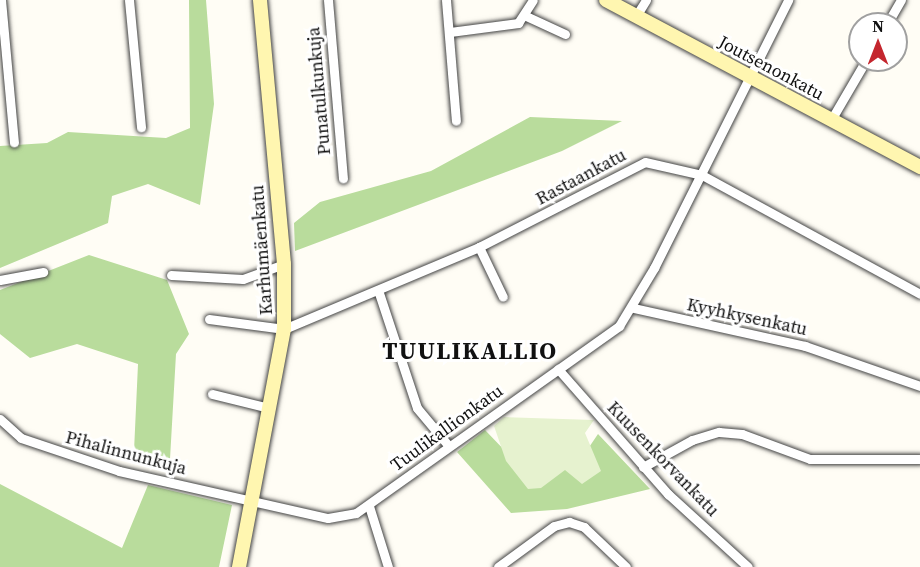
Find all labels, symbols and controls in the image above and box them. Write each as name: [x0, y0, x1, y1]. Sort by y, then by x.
north arrow: [848, 12, 908, 72]
text: N: [872, 15, 884, 37]
street label: Punatulkunkuja: [303, 26, 335, 156]
street label: Joutsenonkatu: [715, 31, 827, 105]
street label: Rastaankatu: [532, 144, 630, 210]
street label: Karhumäenkatu: [247, 184, 277, 316]
street label: Kyyhkysenkatu: [685, 294, 809, 340]
district label: TUULIKALLIO: [382, 337, 558, 365]
street label: Tuulikallionkatu: [387, 380, 507, 476]
street label: Kuusenkorvankatu: [603, 397, 723, 521]
street label: Pihalinnunkuja: [63, 426, 189, 480]

